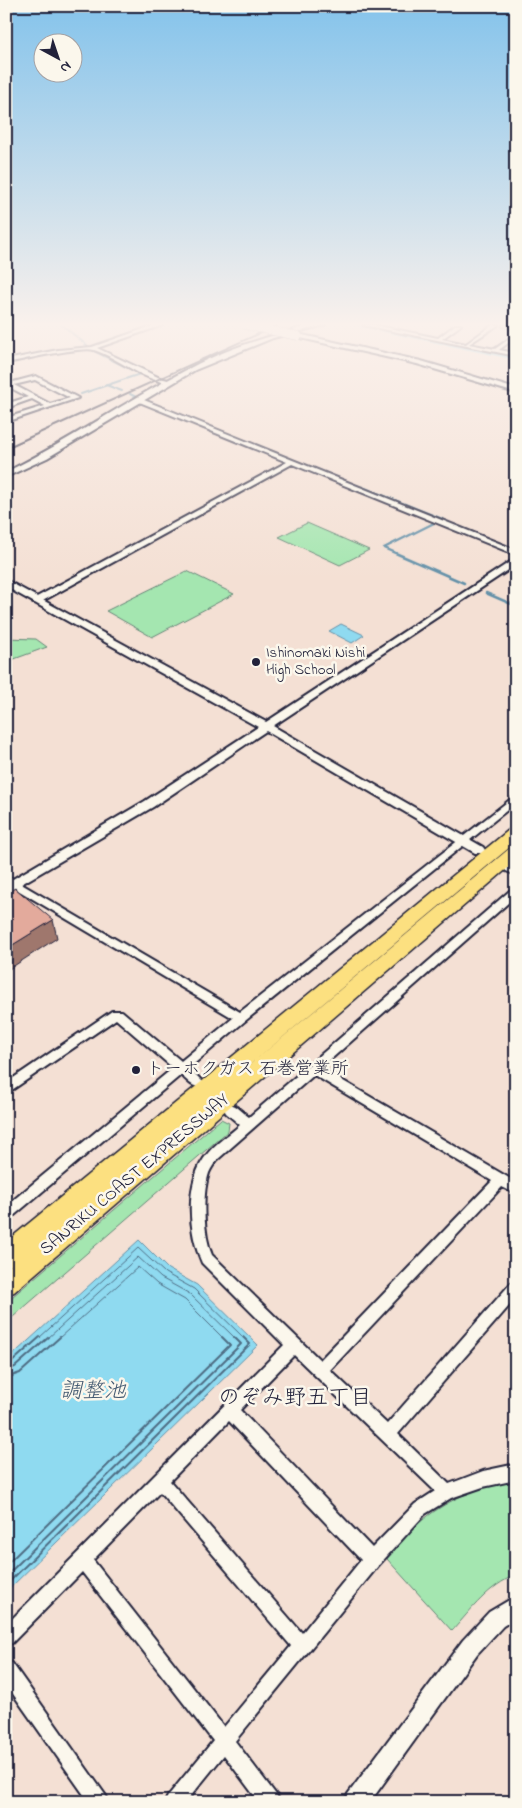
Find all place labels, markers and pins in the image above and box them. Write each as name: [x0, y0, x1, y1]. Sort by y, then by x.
place label: Ishinomaki Nishi High School: [266, 642, 365, 682]
marker: Ishinomaki Nishi High School: [250, 656, 262, 668]
place label: トーホクガス 石巻営業所: [146, 1057, 349, 1083]
marker: トーホクガス 石巻営業所: [130, 1064, 142, 1076]

